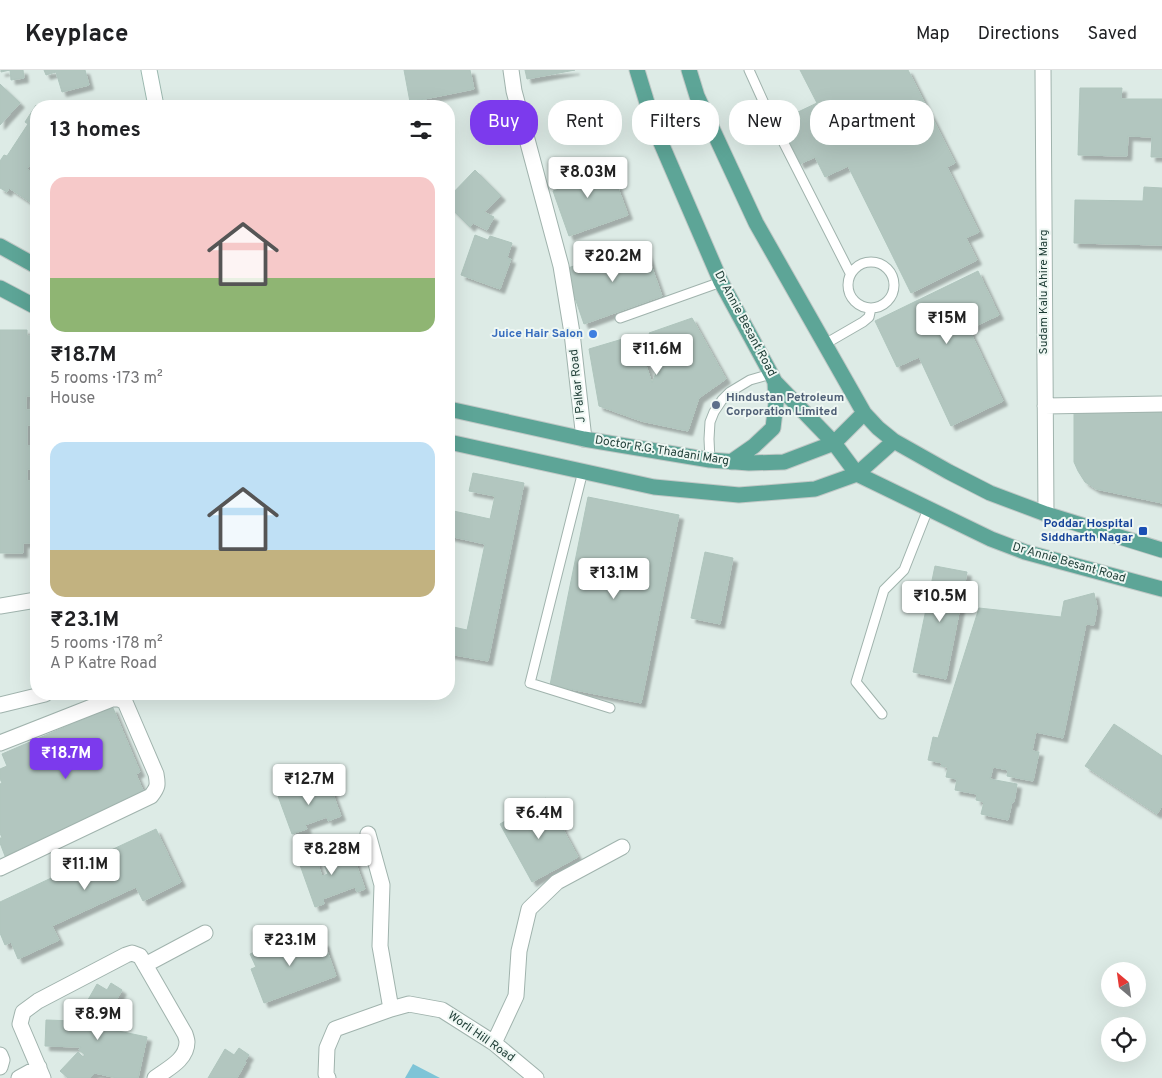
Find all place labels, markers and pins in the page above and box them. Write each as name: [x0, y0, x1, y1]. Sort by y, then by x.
pin: ₹8.03M: [547, 156, 629, 199]
pin: ₹20.2M: [572, 240, 654, 283]
pin: ₹15M: [917, 302, 977, 345]
place label: Juice Hair Salon: [492, 326, 583, 342]
marker: Juice Hair Salon: [587, 328, 599, 340]
pin: ₹11.6M: [616, 334, 698, 376]
place label: Hindustan Petroleum Corporation Limited: [726, 390, 844, 420]
marker: Hindustan Petroleum Corporation Limited: [710, 399, 722, 411]
place label: Poddar Hospital Siddharth Nagar: [1041, 516, 1133, 546]
marker: Poddar Hospital Siddharth Nagar: [1137, 525, 1149, 537]
pin: ₹13.1M: [573, 558, 655, 600]
pin: ₹10.5M: [899, 580, 981, 623]
pin: ₹18.7M: [25, 738, 107, 780]
pin: ₹12.7M: [268, 764, 350, 806]
pin: ₹6.4M: [504, 798, 574, 840]
pin: ₹8.28M: [291, 834, 373, 876]
pin: ₹11.1M: [44, 848, 126, 891]
pin: ₹23.1M: [249, 924, 331, 967]
pin: ₹8.9M: [63, 998, 133, 1041]

